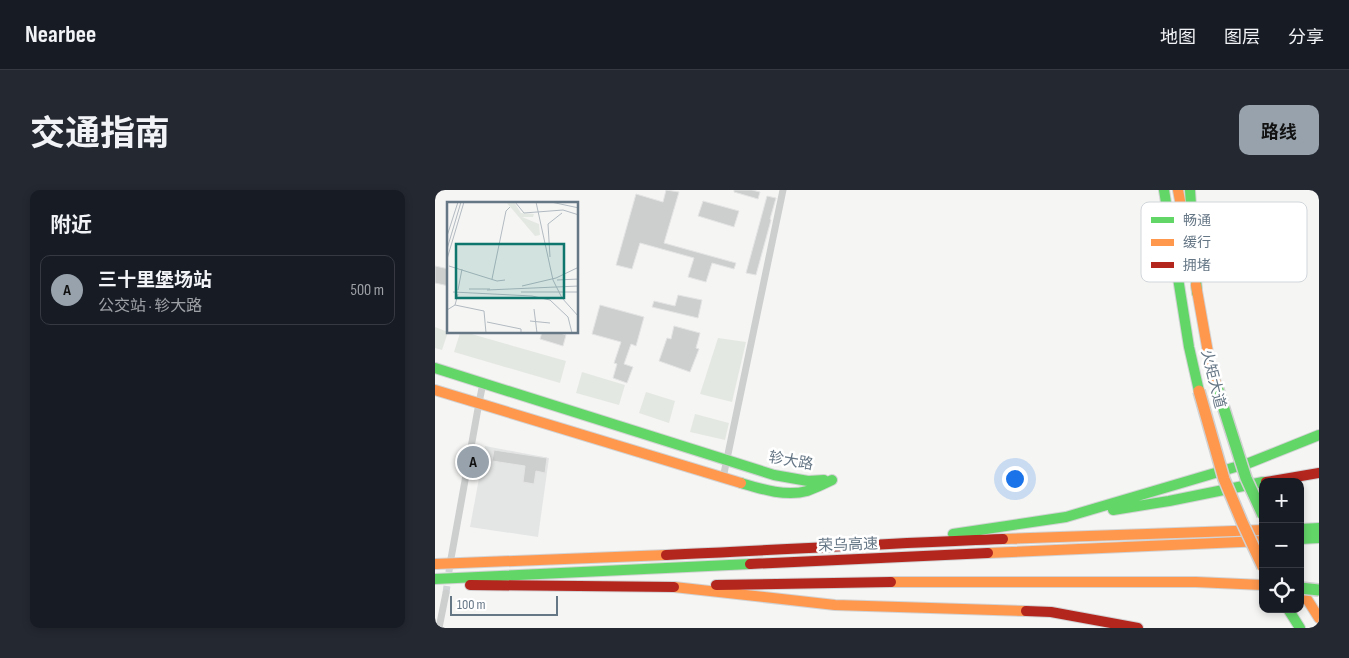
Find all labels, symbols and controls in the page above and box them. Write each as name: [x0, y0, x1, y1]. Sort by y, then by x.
text: Nearbee: [25, 20, 96, 49]
text: 地图: [1160, 27, 1196, 48]
text: 图层: [1224, 27, 1260, 48]
text: 分享: [1288, 27, 1324, 48]
button: 路线: [1239, 105, 1319, 155]
text: 交通指南: [30, 113, 170, 156]
inset map: [447, 202, 579, 334]
legend: [1141, 202, 1307, 282]
text: 畅通: [1183, 212, 1211, 229]
text: 附近: [50, 213, 92, 238]
text: 缓行: [1183, 234, 1211, 251]
text: 拥堵: [1183, 257, 1211, 274]
text: 三十里堡场站: [98, 269, 212, 292]
text: A: [63, 281, 71, 300]
text: 500 m: [350, 281, 384, 300]
text: 公交站 · 轸大路: [98, 297, 202, 316]
street label: 火矩大道: [1197, 348, 1229, 410]
pin: A: [457, 443, 489, 481]
street label: 轸大路: [767, 448, 815, 474]
your location: [1002, 466, 1028, 492]
map controls: [1259, 478, 1304, 613]
button: +: [1259, 478, 1304, 523]
button: −: [1259, 523, 1304, 568]
street label: 荣乌高速: [818, 534, 878, 556]
button: locate: [1259, 568, 1304, 613]
scale bar: [450, 593, 557, 616]
text: 100 m: [457, 596, 486, 613]

